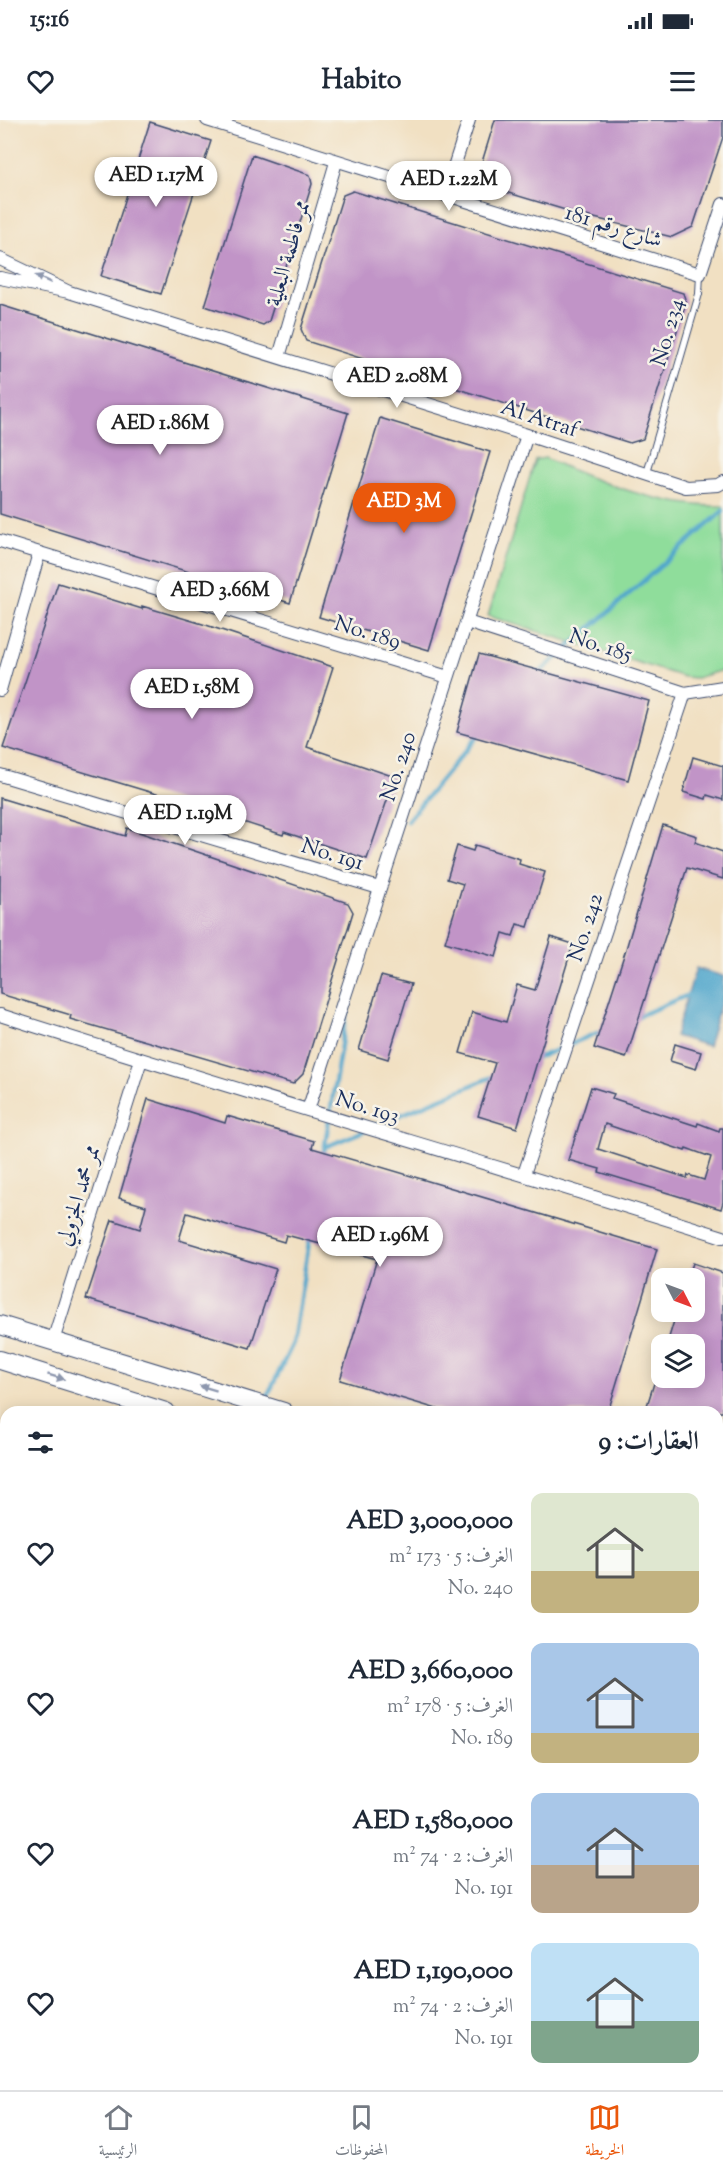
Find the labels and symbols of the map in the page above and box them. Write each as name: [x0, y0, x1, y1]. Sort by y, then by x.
pin: AED 1.17M: [87, 157, 225, 208]
pin: AED 1.22M: [380, 161, 518, 212]
street label: ممر فاطمة البعلية: [259, 197, 320, 311]
street label: شارع رقم 181: [560, 198, 666, 260]
one-way arrow: [34, 275, 51, 284]
street label: No. 234: [644, 295, 694, 370]
pin: AED 2.08M: [328, 358, 466, 409]
street label: Al Atraf: [496, 392, 583, 448]
pin: AED 1.86M: [91, 405, 229, 456]
pin: AED 3M: [355, 483, 453, 534]
pin: AED 3.66M: [151, 572, 289, 623]
street label: No. 189: [330, 609, 404, 659]
street label: No. 185: [564, 622, 636, 672]
pin: AED 1.58M: [123, 669, 261, 720]
street label: No. 240: [374, 728, 426, 806]
pin: AED 1.19M: [116, 795, 254, 846]
street label: No. 191: [297, 831, 368, 881]
street label: No. 242: [561, 889, 613, 966]
street label: No. 193: [331, 1084, 403, 1134]
street label: ممر محمد الجزولي: [49, 1141, 110, 1250]
pin: AED 1.96M: [311, 1217, 449, 1268]
north arrow: [651, 1268, 705, 1322]
one-way arrow: [47, 1373, 65, 1382]
one-way arrow: [199, 1383, 217, 1392]

